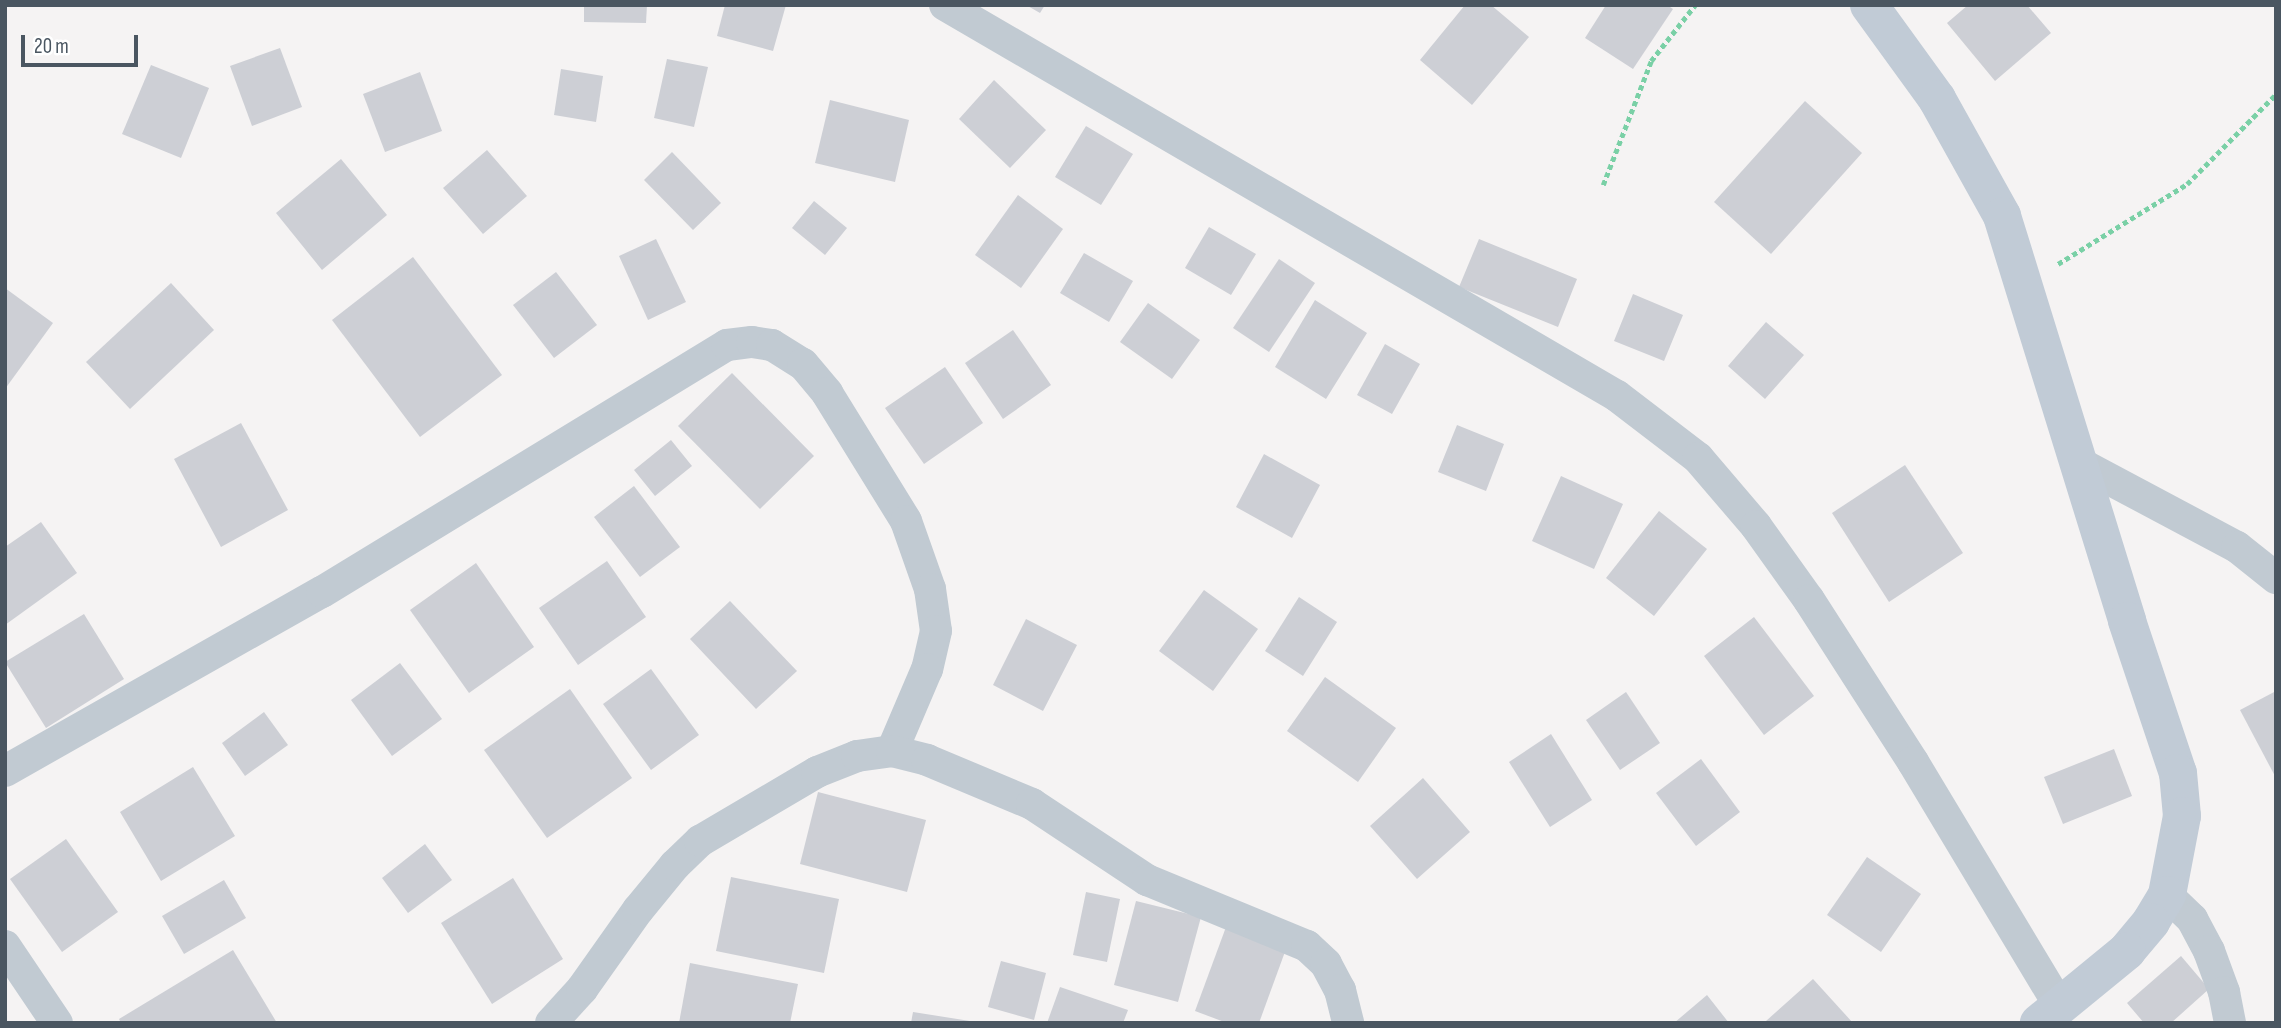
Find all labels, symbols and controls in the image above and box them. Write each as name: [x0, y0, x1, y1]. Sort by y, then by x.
scale bar: [24, 21, 142, 65]
text: 20 m: [34, 34, 69, 59]

